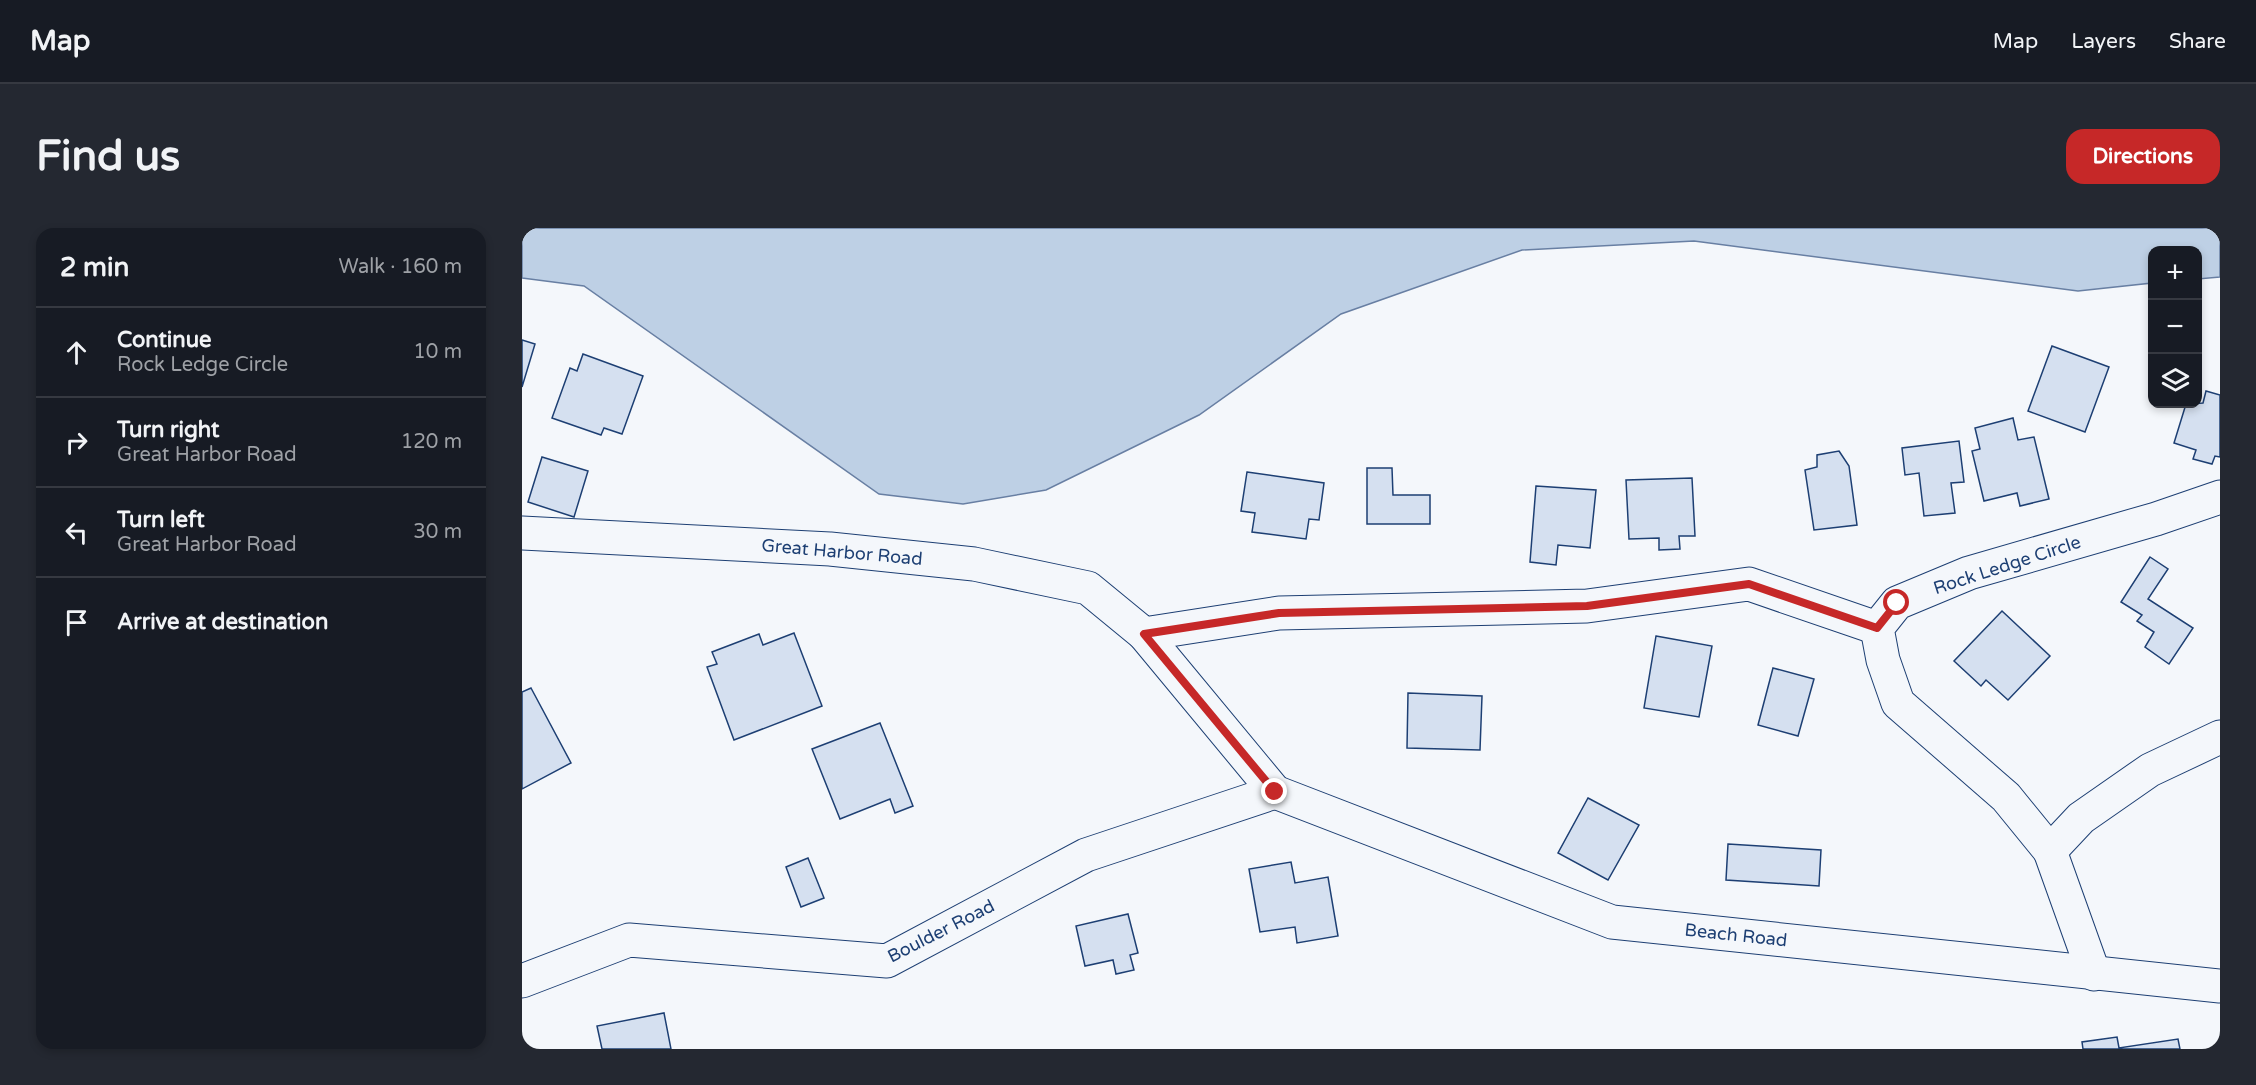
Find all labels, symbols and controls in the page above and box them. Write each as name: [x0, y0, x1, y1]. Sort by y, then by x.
text: Map: [30, 24, 90, 58]
text: Map: [1993, 29, 2038, 54]
text: Layers: [2071, 29, 2136, 54]
text: Share: [2169, 29, 2226, 54]
button: Directions: [2066, 129, 2220, 184]
text: Find us: [36, 131, 180, 182]
map controls: [2148, 246, 2202, 408]
button: +: [2148, 246, 2202, 300]
text: 2 min: [60, 252, 129, 283]
text: Walk · 160 m: [339, 255, 462, 279]
button: −: [2148, 300, 2202, 354]
text: Continue: [117, 327, 212, 353]
icon: ahead: [60, 336, 93, 369]
text: 10 m: [413, 340, 462, 364]
text: Rock Ledge Circle: [117, 353, 288, 377]
button: layers: [2148, 354, 2202, 408]
text: Turn right: [117, 417, 219, 443]
icon: right: [60, 426, 93, 459]
text: 120 m: [401, 430, 462, 454]
text: Great Harbor Road: [117, 443, 297, 467]
text: Turn left: [117, 507, 205, 533]
icon: left: [60, 516, 93, 549]
text: 30 m: [413, 520, 462, 544]
street label: Rock Ledge Circle: [1930, 531, 2084, 599]
text: Great Harbor Road: [117, 533, 297, 557]
street label: Great Harbor Road: [761, 534, 923, 570]
route start: [1883, 589, 1909, 615]
icon: arrive: [60, 606, 93, 639]
text: Arrive at destination: [117, 609, 328, 635]
route end: [1261, 778, 1287, 804]
street label: Boulder Road: [884, 895, 998, 967]
street label: Beach Road: [1684, 919, 1788, 951]

